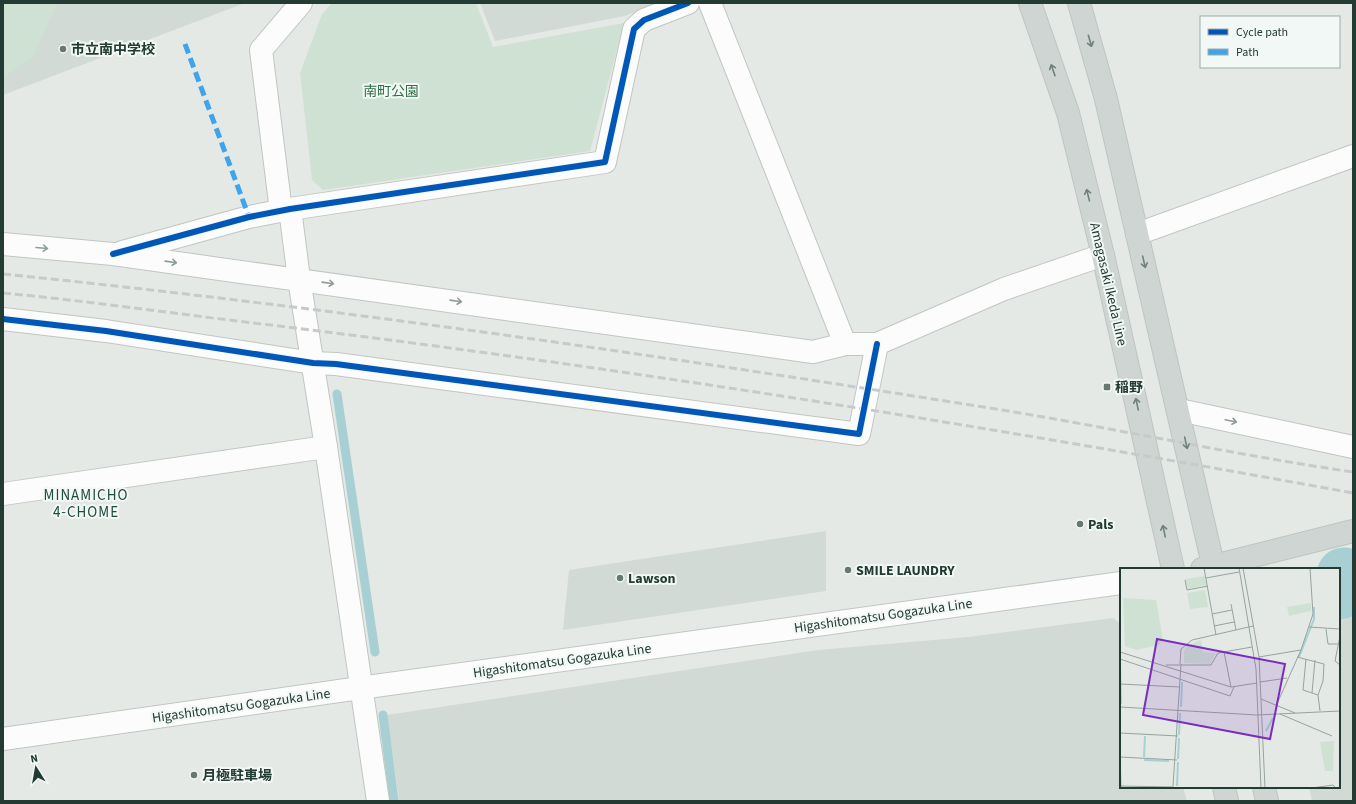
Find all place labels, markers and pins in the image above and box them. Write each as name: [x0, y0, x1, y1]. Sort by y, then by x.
place label: 市立南中学校: [71, 40, 155, 60]
marker: 市立南中学校: [58, 44, 68, 54]
place label: 稲野: [1115, 378, 1143, 398]
marker: 稲野: [1102, 382, 1112, 392]
place label: Pals: [1088, 515, 1113, 535]
marker: Pals: [1075, 519, 1085, 529]
place label: SMILE LAUNDRY: [856, 561, 955, 581]
marker: SMILE LAUNDRY: [843, 565, 853, 575]
place label: Lawson: [628, 569, 675, 589]
marker: Lawson: [615, 573, 625, 583]
place label: 月極駐車場: [202, 766, 272, 786]
marker: 月極駐車場: [189, 770, 199, 780]

